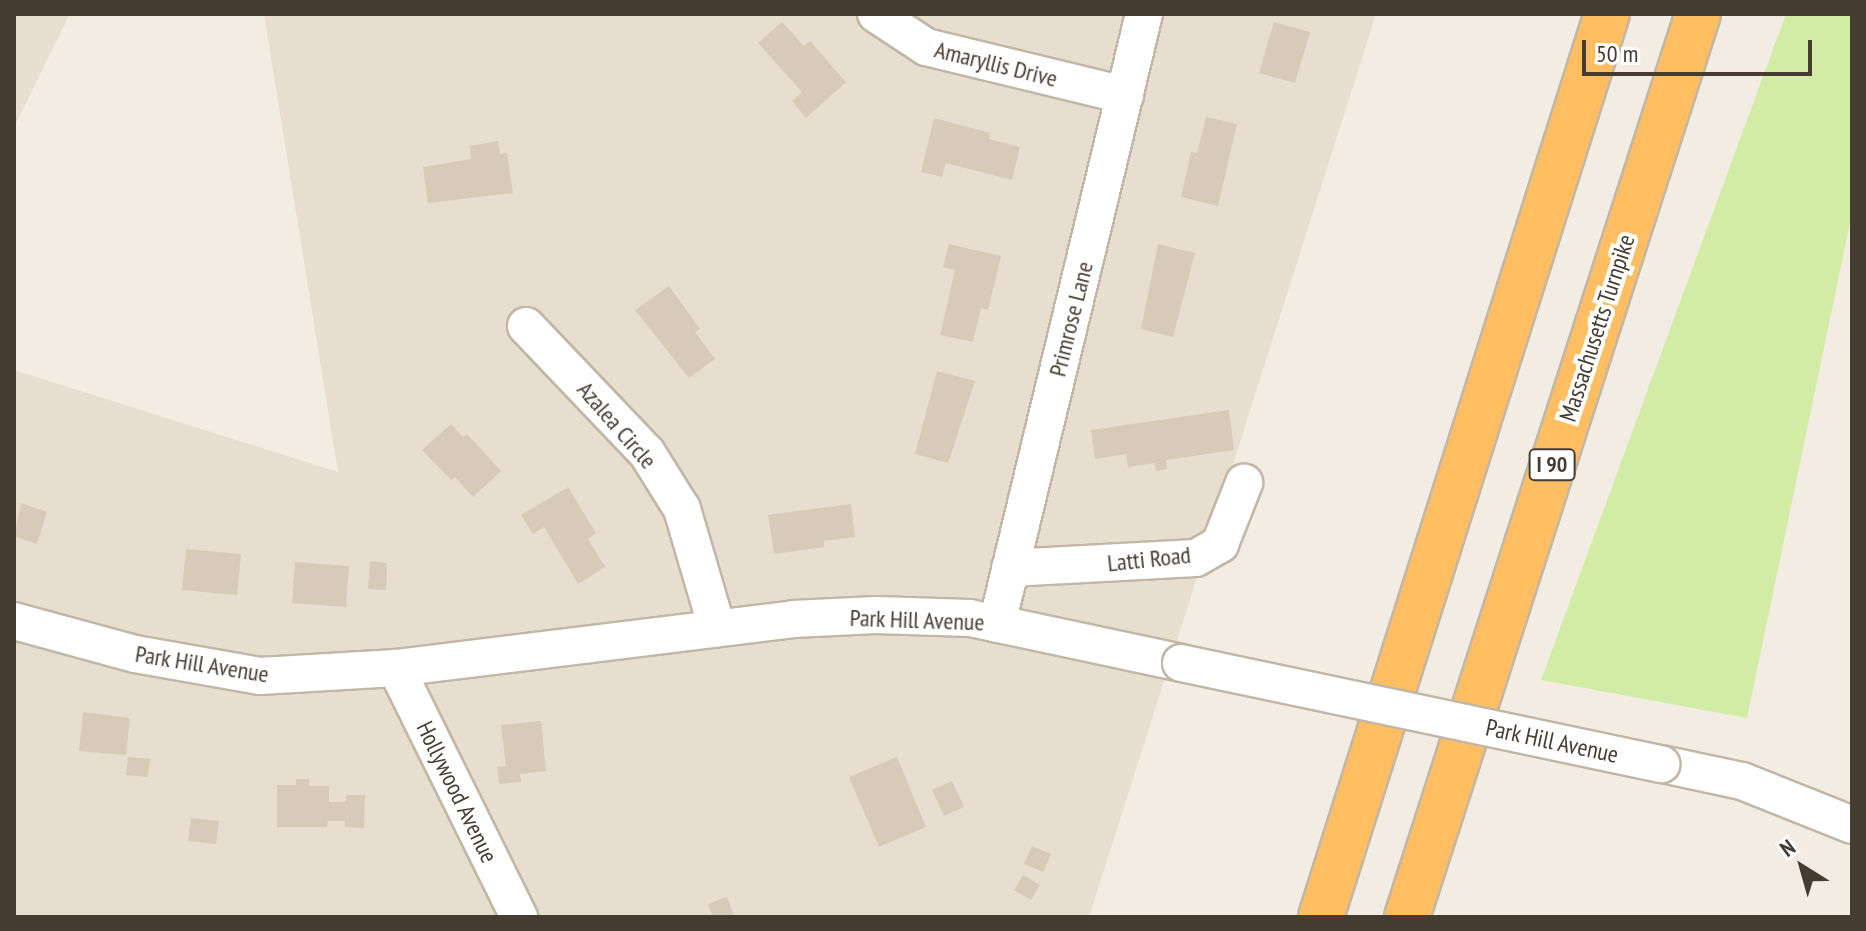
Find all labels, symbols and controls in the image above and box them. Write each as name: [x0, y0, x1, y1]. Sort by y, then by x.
scale bar: [1586, 24, 1816, 74]
street label: Amaryllis Drive: [932, 35, 1060, 93]
text: 50 m: [1596, 38, 1638, 69]
street label: Massachusetts Turnpike: [1553, 231, 1641, 425]
street label: Primrose Lane: [1043, 259, 1099, 379]
street label: Azalea Circle: [571, 375, 663, 475]
road number: I 90: [1528, 447, 1576, 483]
street label: Latti Road: [1106, 540, 1192, 578]
street label: Park Hill Avenue: [849, 603, 985, 637]
street label: Park Hill Avenue: [133, 639, 271, 689]
street label: Park Hill Avenue: [1483, 713, 1621, 769]
street label: Hollywood Avenue: [410, 716, 504, 868]
north arrow: [1762, 827, 1842, 907]
text: N: [1774, 833, 1801, 863]

